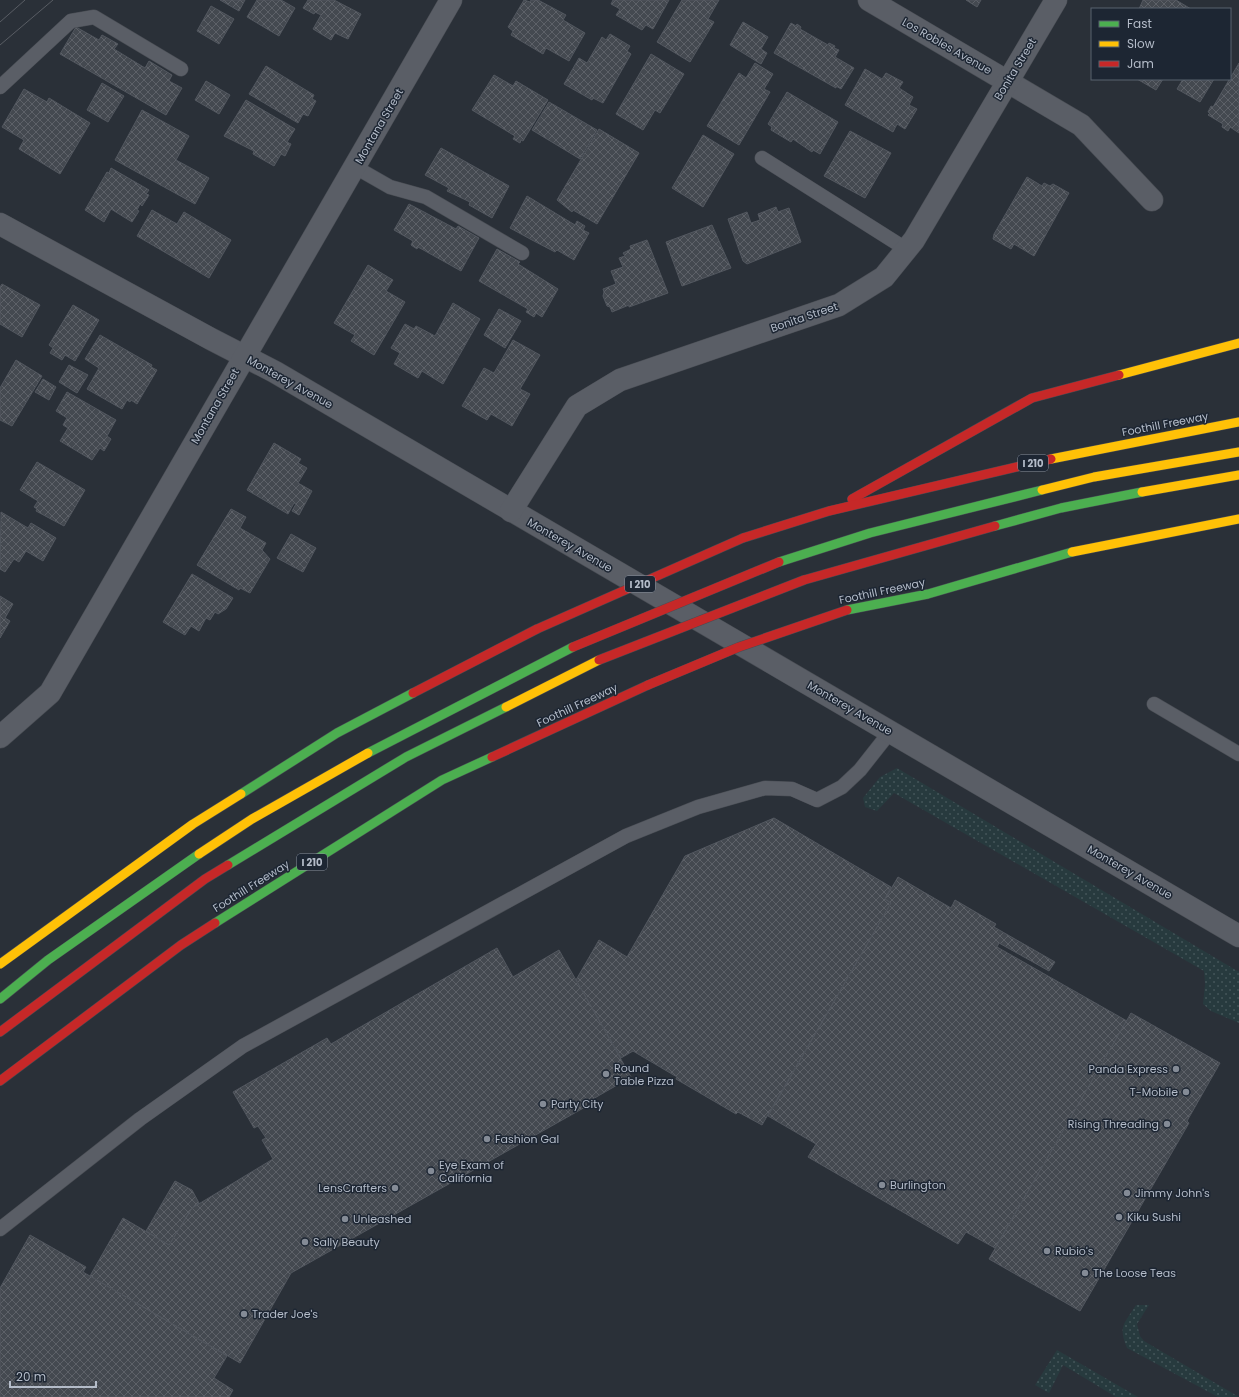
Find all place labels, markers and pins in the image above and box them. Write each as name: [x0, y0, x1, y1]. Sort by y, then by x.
place label: Round Table Pizza: [614, 1060, 674, 1089]
place label: Panda Express: [1089, 1061, 1168, 1077]
marker: Panda Express: [1171, 1064, 1181, 1074]
marker: Round Table Pizza: [601, 1069, 611, 1079]
place label: T-Mobile: [1130, 1084, 1178, 1100]
marker: T-Mobile: [1181, 1087, 1191, 1097]
place label: Party City: [551, 1096, 604, 1112]
marker: Party City: [538, 1099, 548, 1109]
place label: Rising Threading: [1068, 1116, 1159, 1132]
marker: Rising Threading: [1162, 1119, 1172, 1129]
place label: Fashion Gal: [495, 1131, 559, 1147]
marker: Fashion Gal: [482, 1134, 492, 1144]
place label: Eye Exam of California: [439, 1157, 504, 1186]
marker: Eye Exam of California: [426, 1166, 436, 1176]
place label: Burlington: [890, 1177, 946, 1193]
place label: LensCrafters: [318, 1180, 387, 1196]
marker: Burlington: [877, 1180, 887, 1190]
marker: LensCrafters: [390, 1183, 400, 1193]
place label: Jimmy John's: [1135, 1185, 1210, 1201]
marker: Jimmy John's: [1122, 1188, 1132, 1198]
place label: Kiku Sushi: [1127, 1209, 1181, 1225]
place label: Unleashed: [353, 1211, 411, 1227]
marker: Kiku Sushi: [1114, 1212, 1124, 1222]
marker: Unleashed: [340, 1214, 350, 1224]
place label: Sally Beauty: [313, 1234, 380, 1250]
marker: Sally Beauty: [300, 1237, 310, 1247]
place label: Rubio's: [1055, 1243, 1094, 1259]
marker: Rubio's: [1042, 1246, 1052, 1256]
place label: The Loose Teas: [1093, 1265, 1176, 1281]
marker: The Loose Teas: [1080, 1268, 1090, 1278]
place label: Trader Joe's: [252, 1306, 318, 1322]
marker: Trader Joe's: [239, 1309, 249, 1319]

